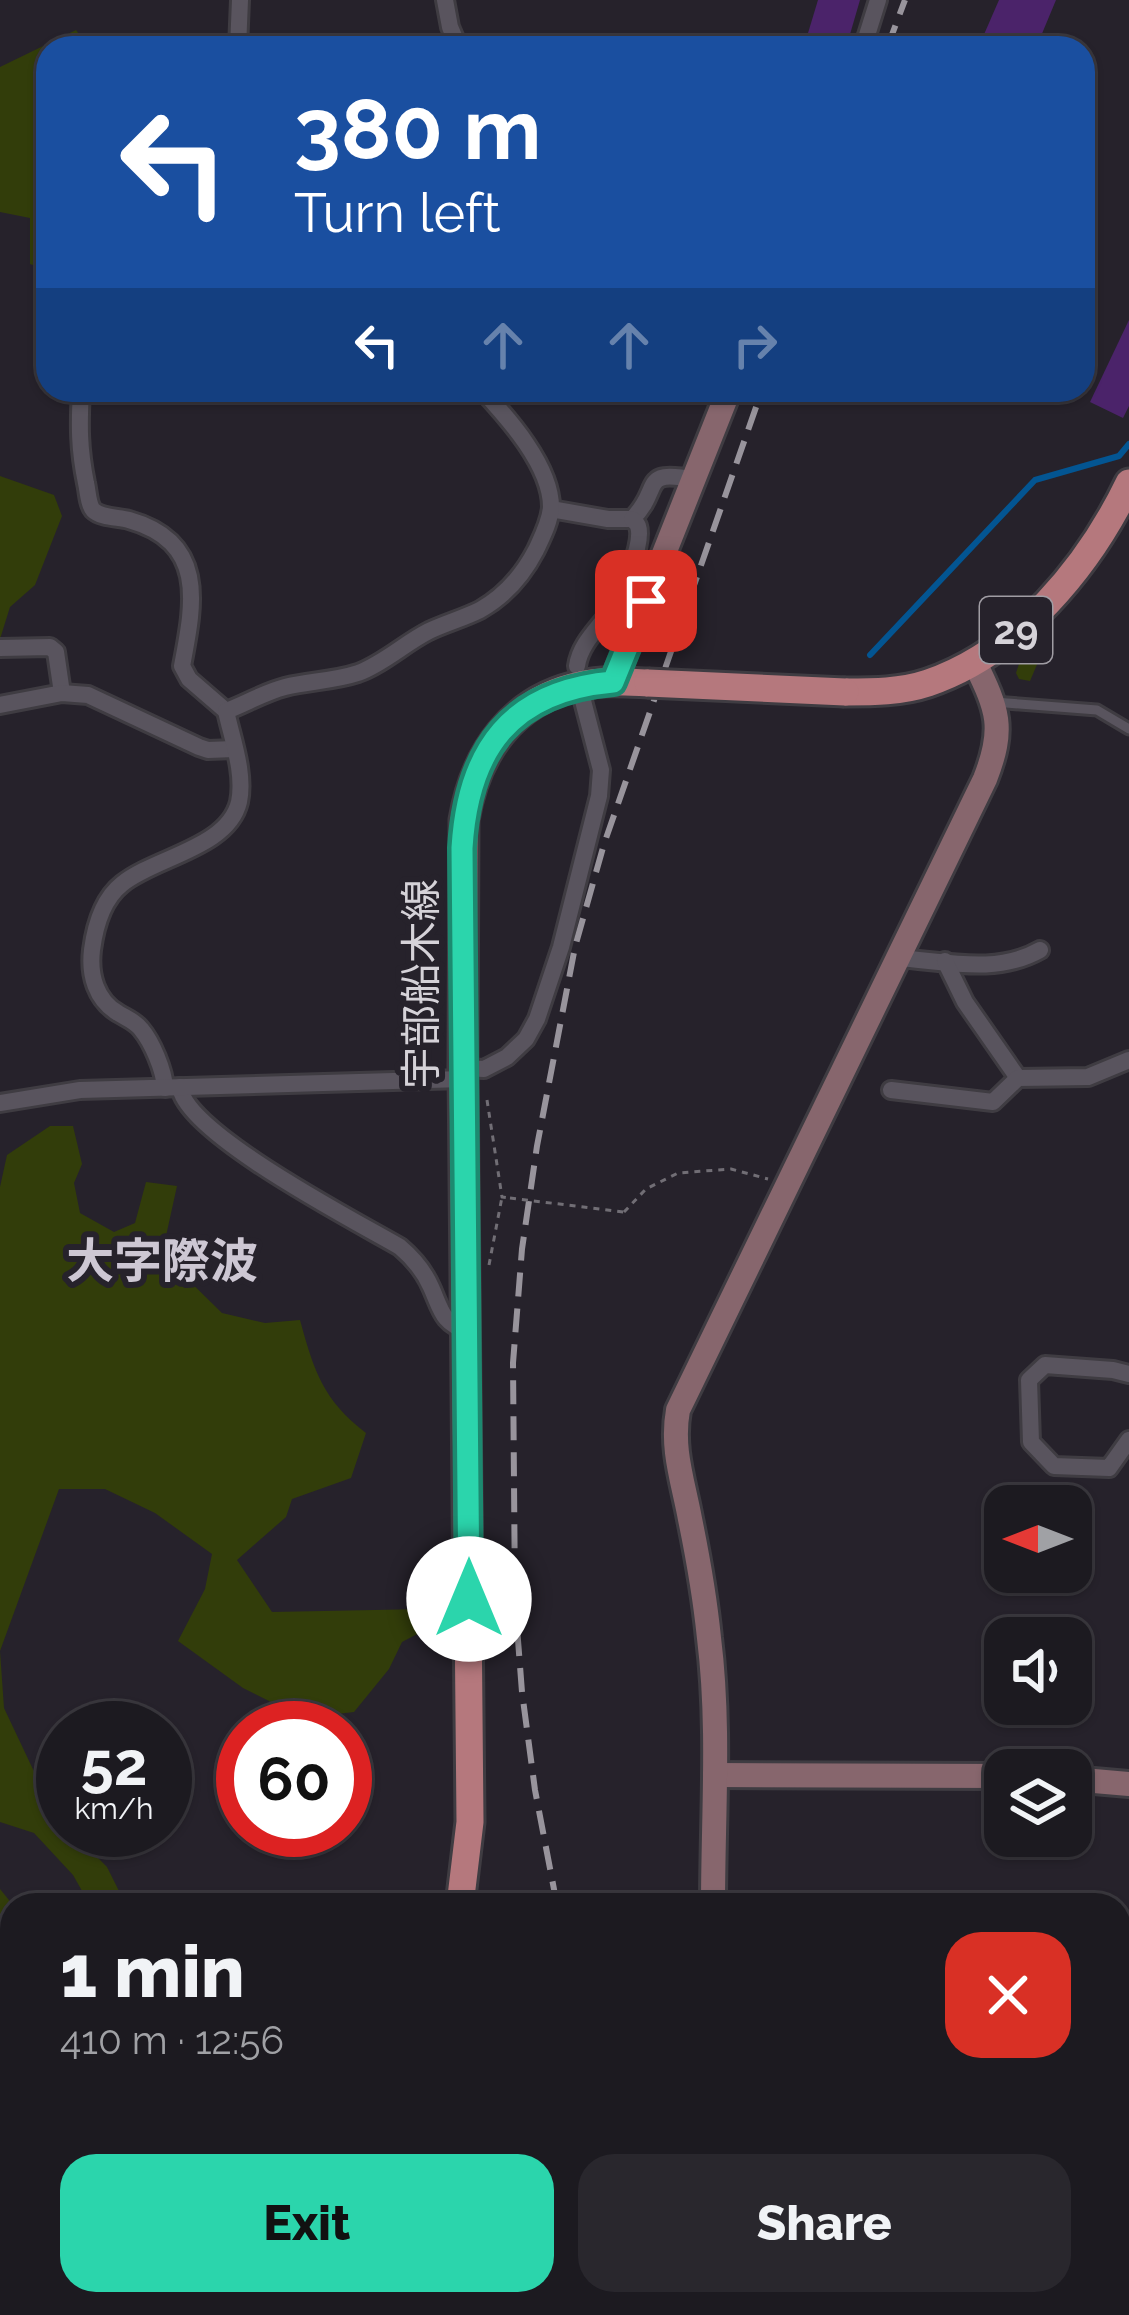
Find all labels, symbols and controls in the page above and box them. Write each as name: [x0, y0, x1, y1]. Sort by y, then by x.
text: 380 m: [294, 80, 542, 179]
icon: left: [96, 84, 252, 240]
text: Turn left: [294, 181, 501, 245]
icon: left: [344, 312, 410, 378]
icon: ahead: [470, 312, 536, 378]
icon: ahead: [596, 312, 662, 378]
icon: right: [722, 312, 788, 378]
pin: [595, 550, 697, 652]
icon: arrive: [613, 568, 679, 634]
road number: 29: [980, 597, 1052, 663]
street label: 宇部船木線: [397, 879, 446, 1089]
district label: 大字際波: [66, 1233, 258, 1289]
north arrow: [984, 1485, 1092, 1593]
map controls: [984, 1485, 1092, 1857]
position arrow: [406, 1536, 532, 1662]
button: sound: [984, 1617, 1092, 1725]
speed limit sign: 60: [216, 1701, 372, 1857]
text: 52: [80, 1729, 148, 1799]
button: layers: [984, 1749, 1092, 1857]
text: km/h: [74, 1791, 154, 1826]
text: 1 min: [60, 1929, 245, 2014]
button: close: [945, 1932, 1071, 2058]
text: 410 m · 12:56: [60, 2017, 284, 2063]
button: Exit: [60, 2154, 554, 2292]
button: Share: [578, 2154, 1071, 2292]

